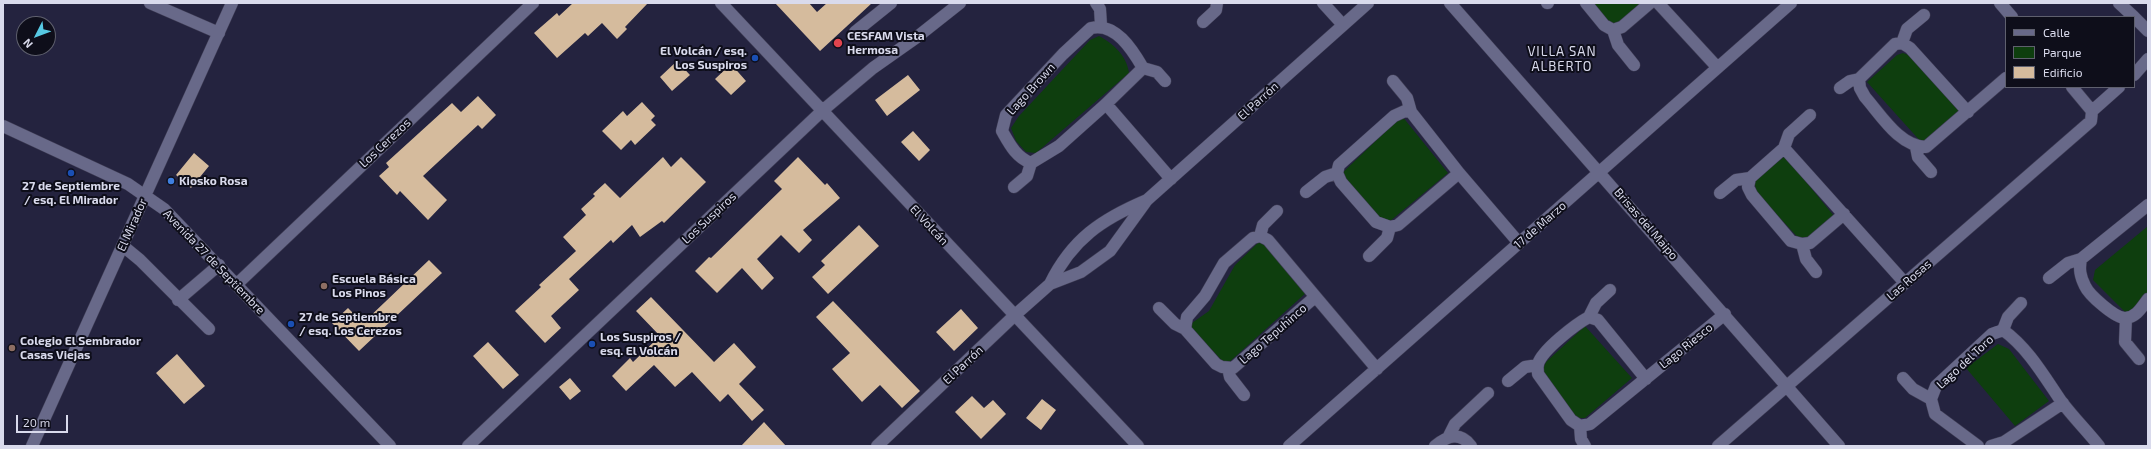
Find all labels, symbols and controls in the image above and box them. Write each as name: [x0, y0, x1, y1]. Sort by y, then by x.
north arrow: [16, 16, 56, 56]
legend: [2005, 16, 2135, 88]
text: Calle: [2043, 25, 2070, 39]
place label: CESFAM Vista Hermosa: [847, 29, 925, 57]
text: N: [20, 36, 35, 51]
marker: CESFAM Vista Hermosa: [832, 37, 844, 49]
place label: El Volcán / esq. Los Suspiros: [660, 44, 747, 72]
district label: VILLA SAN ALBERTO: [1527, 44, 1597, 75]
text: Parque: [2043, 45, 2081, 59]
marker: El Volcán / esq. Los Suspiros: [750, 53, 760, 63]
street label: Lago Brown: [1004, 60, 1058, 118]
text: Edificio: [2043, 65, 2083, 79]
street label: El Parrón: [1235, 79, 1281, 123]
street label: Los Cerezos: [356, 116, 414, 170]
marker: 27 de Septiembre / esq. El Mirador: [66, 168, 76, 178]
place label: Kiosko Rosa: [179, 174, 248, 188]
marker: Kiosko Rosa: [166, 176, 176, 186]
place label: 27 de Septiembre / esq. El Mirador: [22, 179, 120, 207]
street label: Brisas del Maipo: [1611, 185, 1681, 263]
street label: Los Suspiros: [679, 189, 739, 247]
street label: El Mirador: [114, 196, 150, 254]
street label: 17 de Marzo: [1511, 198, 1569, 252]
street label: El Volcán: [907, 202, 951, 248]
street label: Avenida 27 de Septiembre: [160, 207, 268, 317]
street label: Las Rosas: [1884, 257, 1934, 303]
place label: Escuela Básica Los Pinos: [332, 272, 416, 300]
marker: Escuela Básica Los Pinos: [319, 281, 329, 291]
street label: Lago Tepuhinco: [1236, 301, 1310, 367]
place label: 27 de Septiembre / esq. Los Cerezos: [299, 310, 402, 338]
marker: 27 de Septiembre / esq. Los Cerezos: [286, 319, 296, 329]
street label: Lago Riesco: [1656, 320, 1716, 372]
place label: Los Suspiros / esq. El Volcán: [600, 330, 681, 358]
street label: Lago del Toro: [1934, 332, 1996, 392]
place label: Colegio El Sembrador Casas Viejas: [20, 334, 141, 362]
marker: Los Suspiros / esq. El Volcán: [587, 339, 597, 349]
marker: Colegio El Sembrador Casas Viejas: [7, 343, 17, 353]
street label: El Parrón: [940, 343, 986, 387]
scale bar: [18, 407, 70, 433]
text: 20 m: [23, 415, 50, 429]

